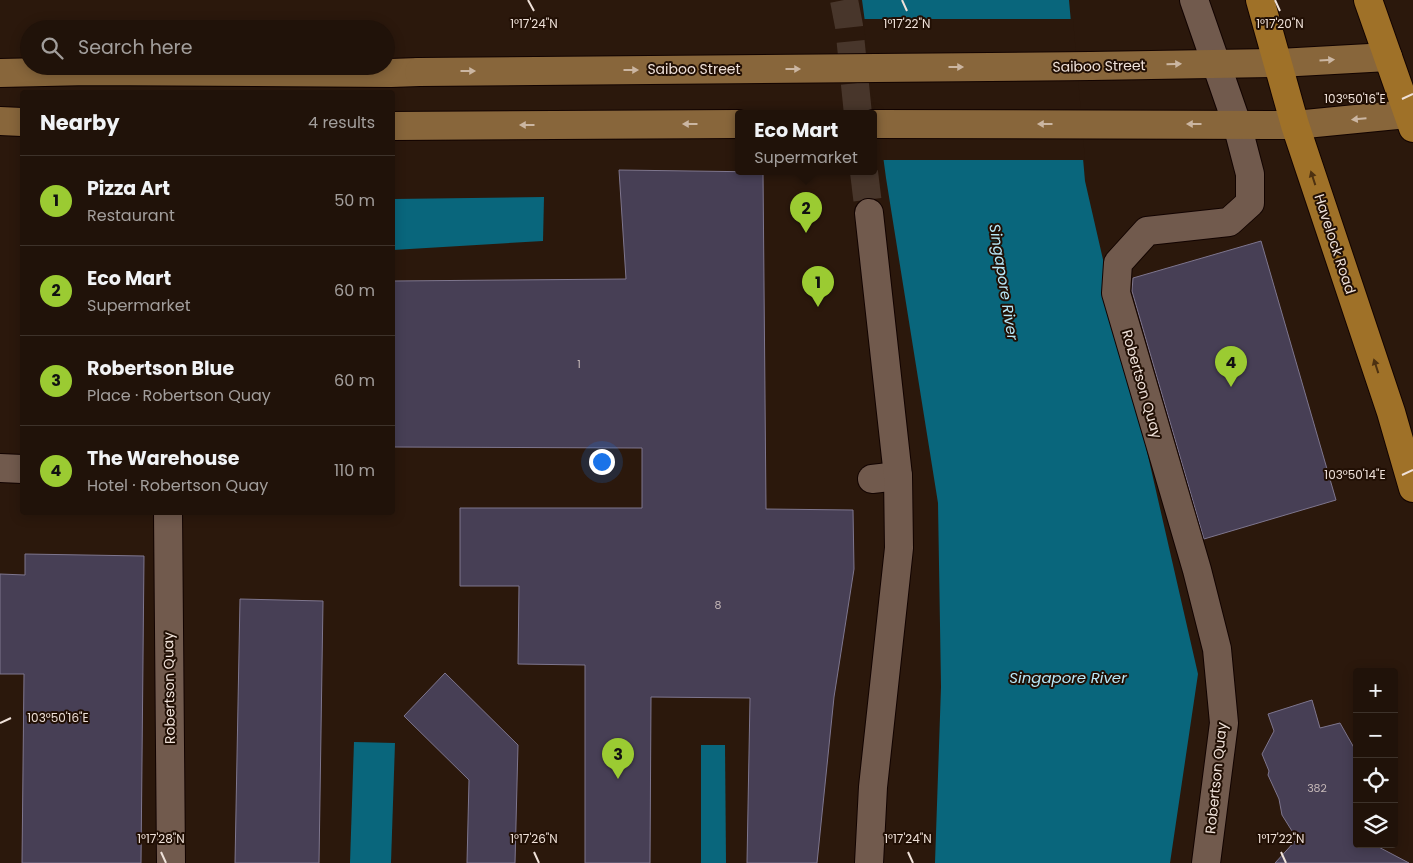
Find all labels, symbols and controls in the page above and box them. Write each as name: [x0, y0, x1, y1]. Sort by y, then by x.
text: 1°17'24"N: [510, 15, 558, 32]
text: 1°17'22"N: [884, 15, 930, 32]
text: 1°17'20"N: [1256, 15, 1304, 32]
search box: [20, 20, 395, 75]
icon: search: [38, 34, 66, 62]
text: Search here: [78, 34, 192, 61]
street label: Saiboo Street: [1052, 55, 1146, 77]
one-way arrow: [1320, 56, 1336, 64]
street label: Saiboo Street: [647, 59, 741, 79]
one-way arrow: [1167, 60, 1183, 68]
one-way arrow: [948, 63, 964, 71]
one-way arrow: [785, 65, 801, 73]
one-way arrow: [623, 66, 639, 74]
one-way arrow: [460, 67, 476, 75]
text: 103°50'16"E: [1324, 90, 1386, 107]
text: Nearby: [40, 108, 120, 137]
popup: [735, 110, 877, 175]
text: 4 results: [308, 111, 375, 134]
one-way arrow: [1351, 115, 1367, 123]
text: Eco Mart: [754, 117, 838, 144]
one-way arrow: [682, 120, 698, 128]
one-way arrow: [1037, 120, 1053, 128]
one-way arrow: [1186, 120, 1202, 128]
one-way arrow: [519, 121, 535, 129]
text: Supermarket: [754, 146, 858, 169]
one-way arrow: [1309, 171, 1317, 186]
text: Pizza Art: [87, 175, 170, 202]
text: 1: [53, 189, 59, 212]
text: 50 m: [334, 189, 375, 212]
street label: Havelock Road: [1309, 191, 1361, 297]
pin: 2: [790, 192, 822, 233]
text: Restaurant: [87, 204, 175, 227]
water label: Singapore River: [984, 222, 1024, 342]
text: Eco Mart: [87, 265, 171, 292]
pin: 1: [802, 266, 834, 307]
text: 2: [51, 279, 61, 302]
text: 60 m: [334, 279, 375, 302]
text: Supermarket: [87, 294, 191, 317]
street label: Robertson Quay: [1117, 327, 1167, 441]
pin: 4: [1215, 346, 1247, 387]
text: Robertson Blue: [87, 355, 234, 382]
house number: 1: [577, 356, 581, 372]
one-way arrow: [1371, 358, 1379, 373]
text: 3: [51, 369, 61, 392]
text: 60 m: [334, 369, 375, 392]
text: Place · Robertson Quay: [87, 384, 271, 407]
text: The Warehouse: [87, 445, 240, 472]
your location: [589, 449, 615, 475]
text: 4: [51, 459, 61, 482]
text: 110 m: [334, 459, 375, 482]
text: 103°50'14"E: [1324, 466, 1386, 483]
text: Hotel · Robertson Quay: [87, 474, 268, 497]
house number: 8: [715, 597, 722, 613]
street label: Robertson Quay: [158, 632, 180, 744]
water label: Singapore River: [1009, 667, 1127, 688]
map controls: [1353, 668, 1398, 848]
button: +: [1353, 668, 1398, 713]
text: 103°50'16"E: [27, 709, 89, 726]
button: −: [1353, 713, 1398, 758]
street label: Robertson Quay: [1200, 721, 1232, 835]
pin: 3: [602, 738, 634, 779]
button: locate: [1353, 758, 1398, 803]
house number: 382: [1307, 780, 1327, 796]
button: layers: [1353, 803, 1398, 848]
text: 1°17'28"N: [137, 830, 185, 847]
text: 1°17'26"N: [510, 830, 558, 847]
text: 1°17'24"N: [884, 830, 932, 847]
text: 1°17'22"N: [1258, 830, 1304, 847]

